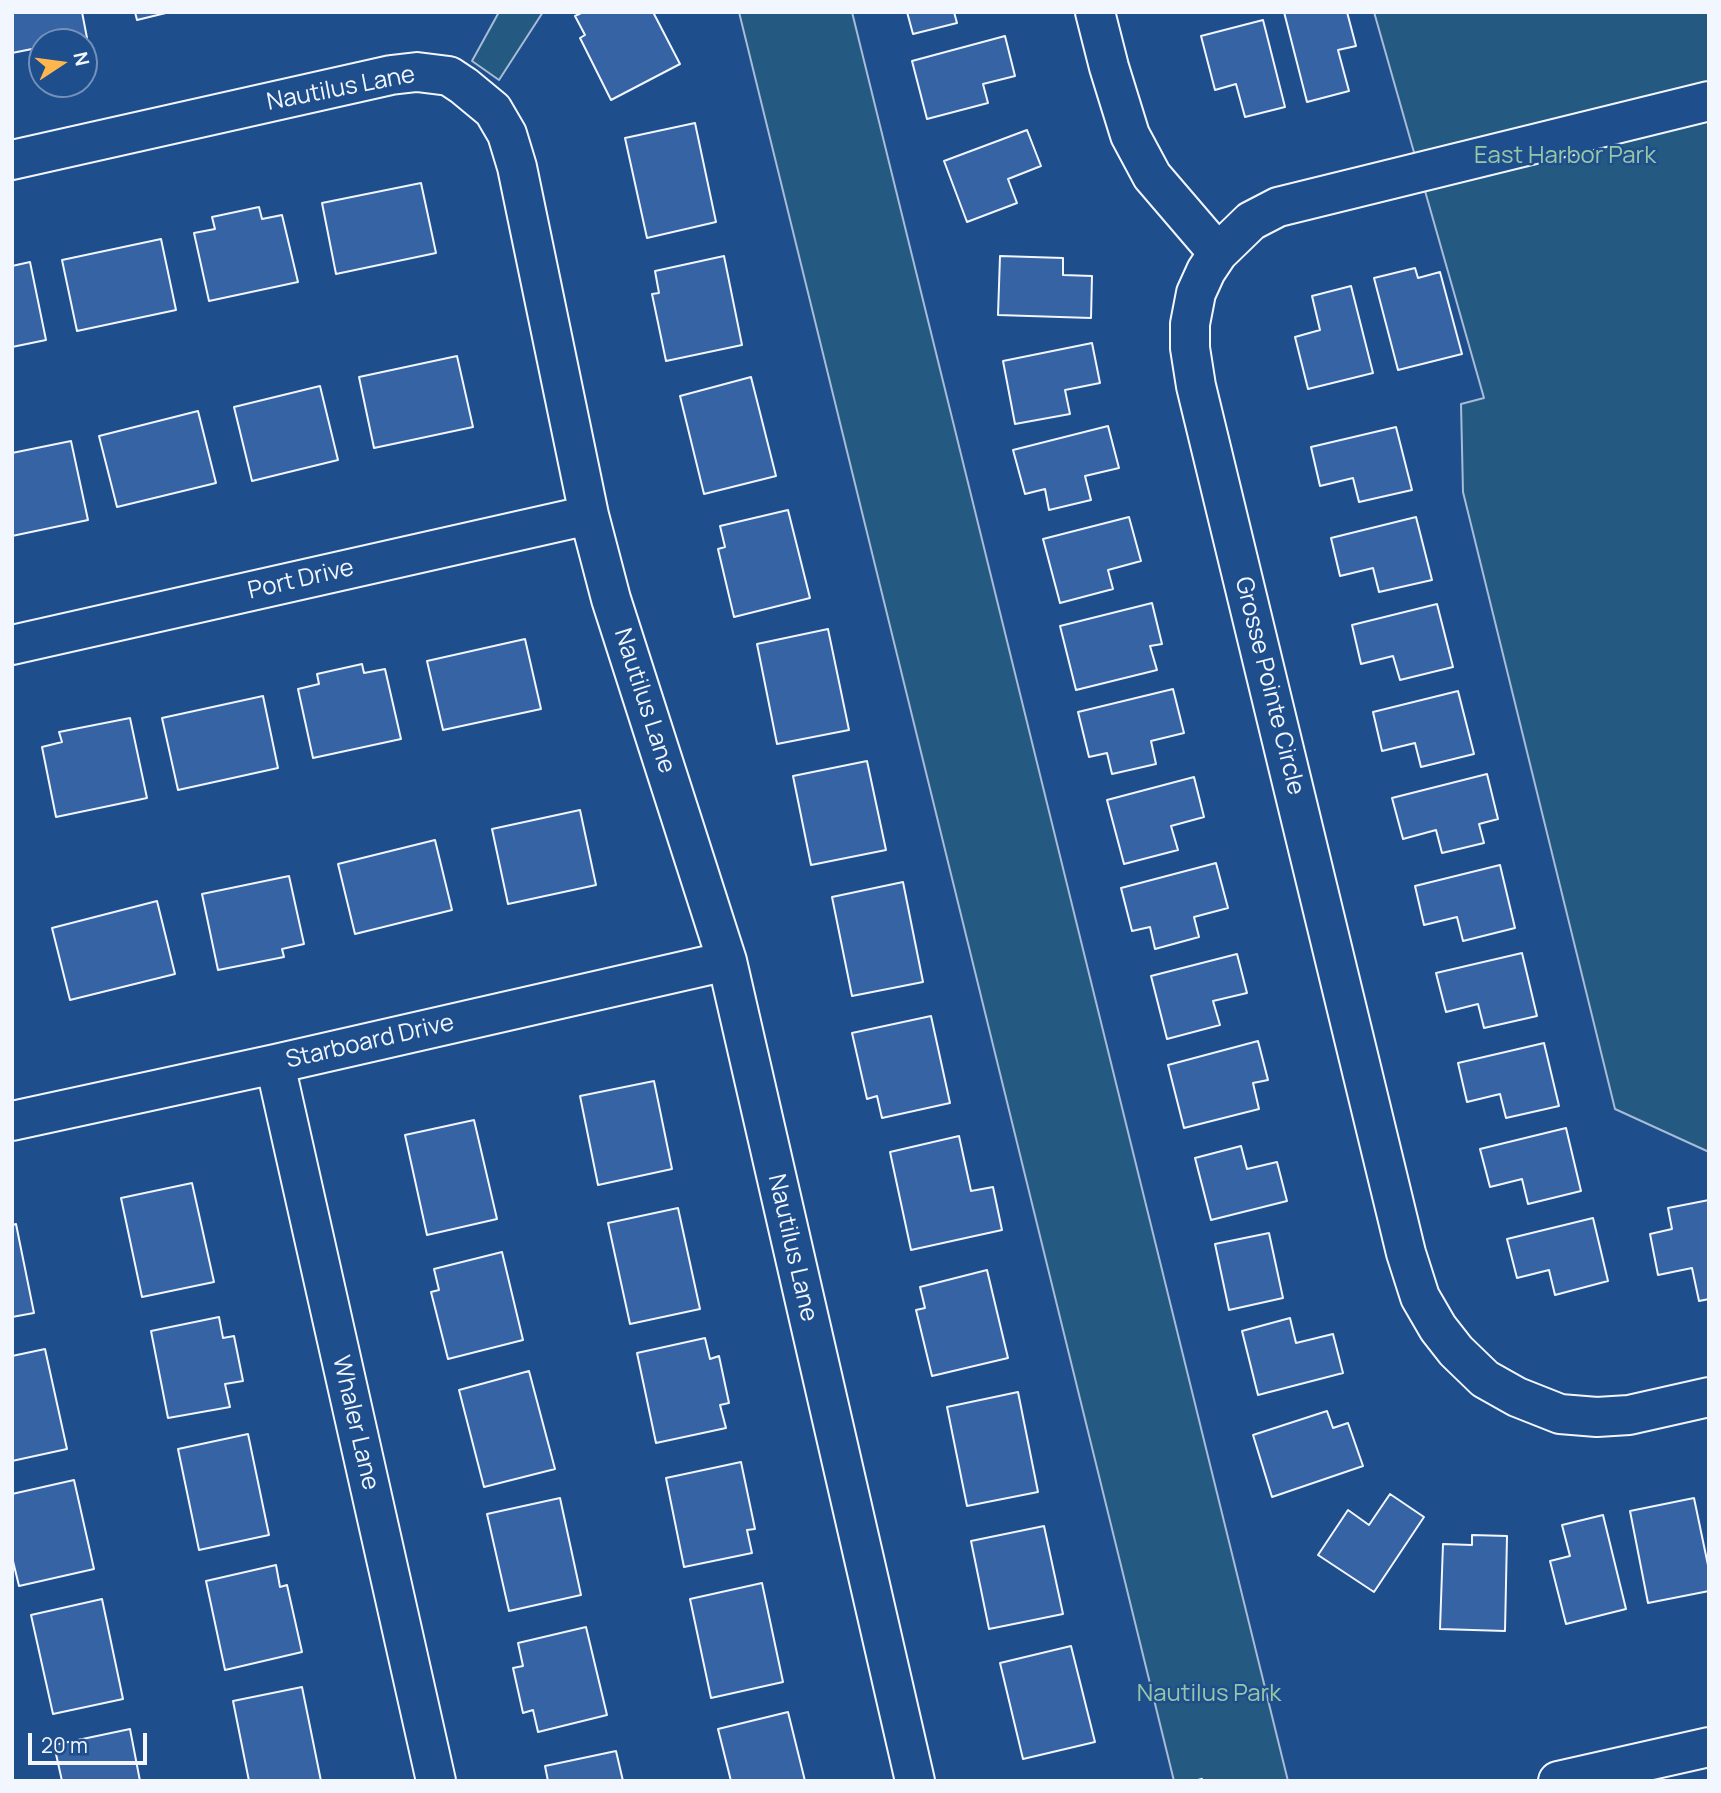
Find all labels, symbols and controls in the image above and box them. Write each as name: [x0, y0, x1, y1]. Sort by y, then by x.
north arrow: [28, 28, 98, 98]
text: N: [67, 49, 96, 68]
street label: Nautilus Lane: [264, 61, 418, 117]
park label: East Harbor Park: [1474, 142, 1656, 170]
street label: Port Drive: [245, 554, 357, 606]
street label: Grosse Pointe Circle: [1228, 574, 1310, 798]
street label: Nautilus Lane: [607, 625, 681, 777]
street label: Starboard Drive: [283, 1009, 457, 1075]
street label: Nautilus Lane: [761, 1172, 823, 1324]
street label: Whaler Lane: [326, 1353, 384, 1493]
park label: Nautilus Park: [1137, 1680, 1281, 1708]
scale bar: [32, 1720, 150, 1764]
text: 20 m: [41, 1731, 88, 1759]

